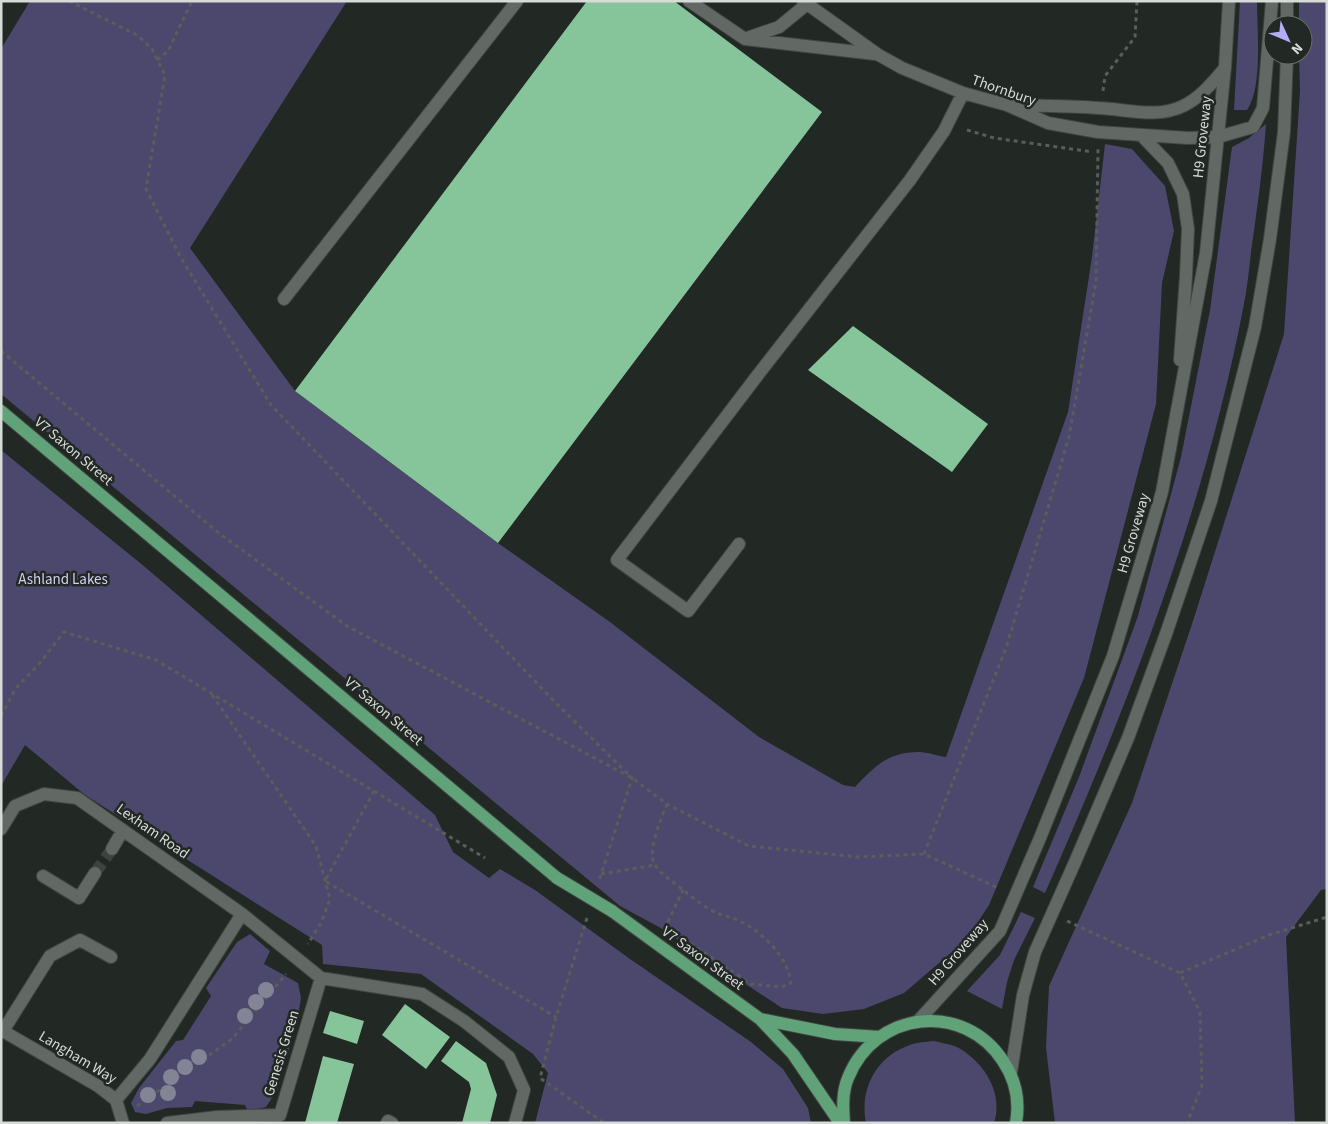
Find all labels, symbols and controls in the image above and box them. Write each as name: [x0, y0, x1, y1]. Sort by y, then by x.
north arrow: [1263, 15, 1313, 65]
text: N: [1286, 38, 1307, 59]
street label: Thornbury: [969, 70, 1039, 111]
street label: H9 Groveway: [1188, 95, 1217, 179]
street label: V7 Saxon Street: [30, 412, 118, 491]
street label: H9 Groveway: [1112, 491, 1155, 576]
park label: Ashland Lakes: [18, 569, 108, 590]
street label: V7 Saxon Street: [340, 672, 428, 751]
street label: Lexham Road: [112, 799, 193, 864]
street label: H9 Groveway: [923, 914, 993, 990]
street label: V7 Saxon Street: [657, 921, 748, 995]
street label: Genesis Green: [258, 1008, 305, 1099]
street label: Langham Way: [35, 1026, 121, 1089]

